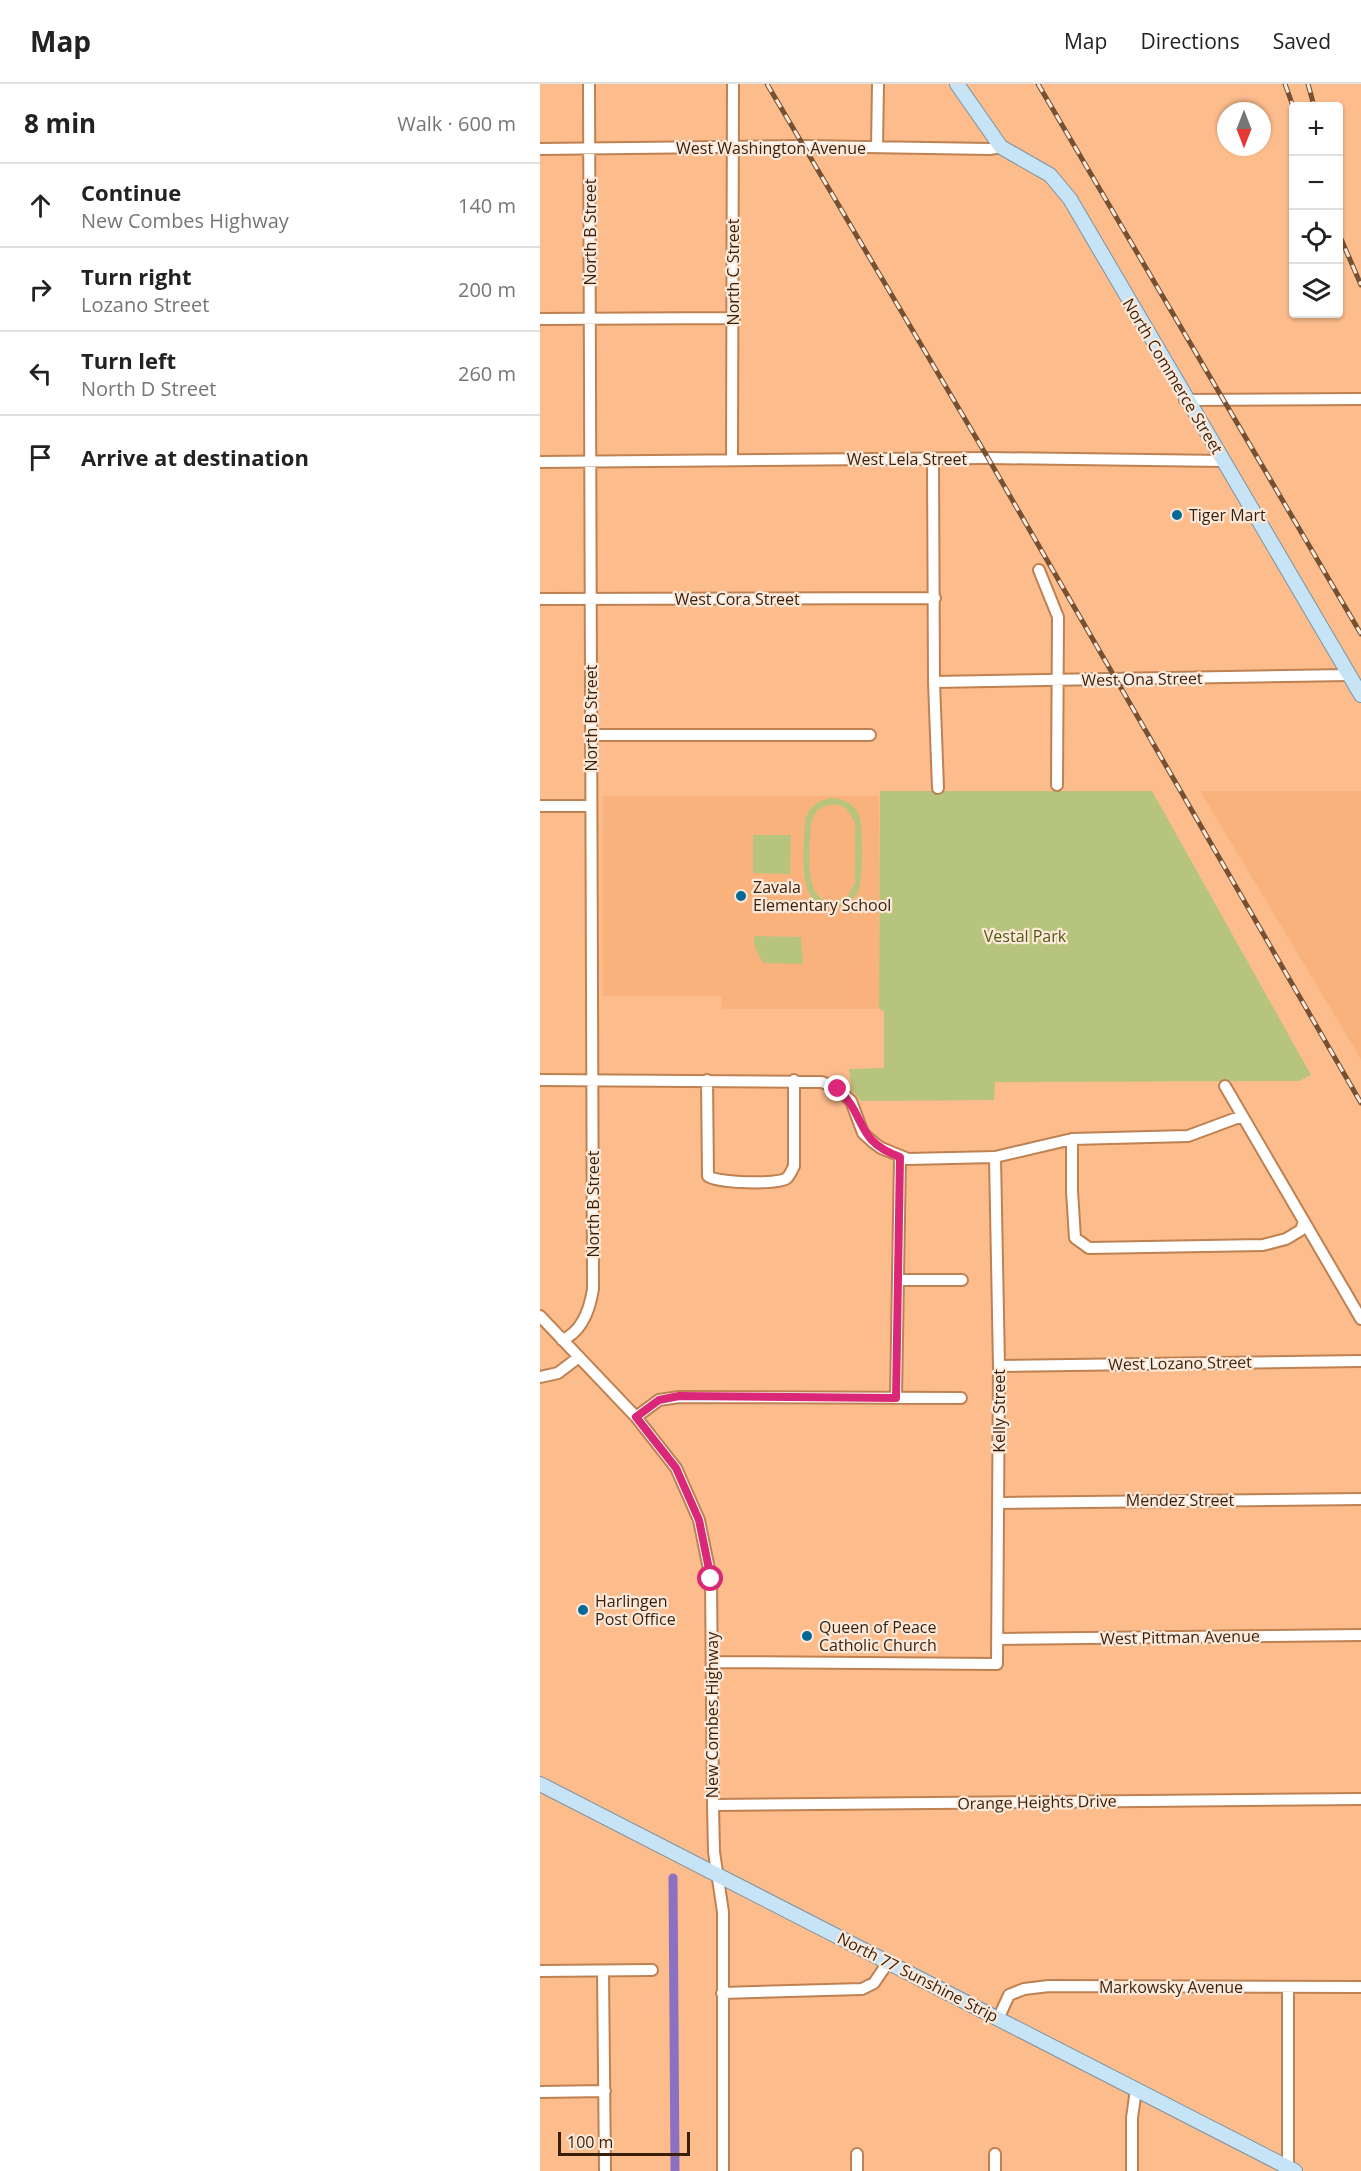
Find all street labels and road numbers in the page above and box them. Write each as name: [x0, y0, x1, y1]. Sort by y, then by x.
street label: West Washington Avenue: [676, 137, 866, 159]
street label: North B Street: [579, 178, 601, 286]
street label: North C Street: [722, 218, 744, 325]
street label: North Commerce Street: [1118, 294, 1228, 458]
street label: West Lela Street: [847, 448, 967, 470]
street label: West Cora Street: [674, 588, 800, 610]
street label: North B Street: [580, 664, 602, 772]
street label: West Ona Street: [1081, 667, 1203, 691]
street label: North B Street: [582, 1150, 604, 1258]
street label: West Lozano Street: [1108, 1351, 1252, 1375]
street label: Kelly Street: [988, 1369, 1010, 1453]
street label: Mendez Street: [1126, 1489, 1234, 1511]
street label: West Pittman Avenue: [1100, 1625, 1260, 1649]
street label: New Combes Highway: [701, 1631, 723, 1798]
street label: Orange Heights Drive: [957, 1790, 1117, 1814]
street label: North 77 Sunshine Strip: [834, 1927, 1002, 2027]
street label: Markowsky Avenue: [1099, 1976, 1243, 1998]

